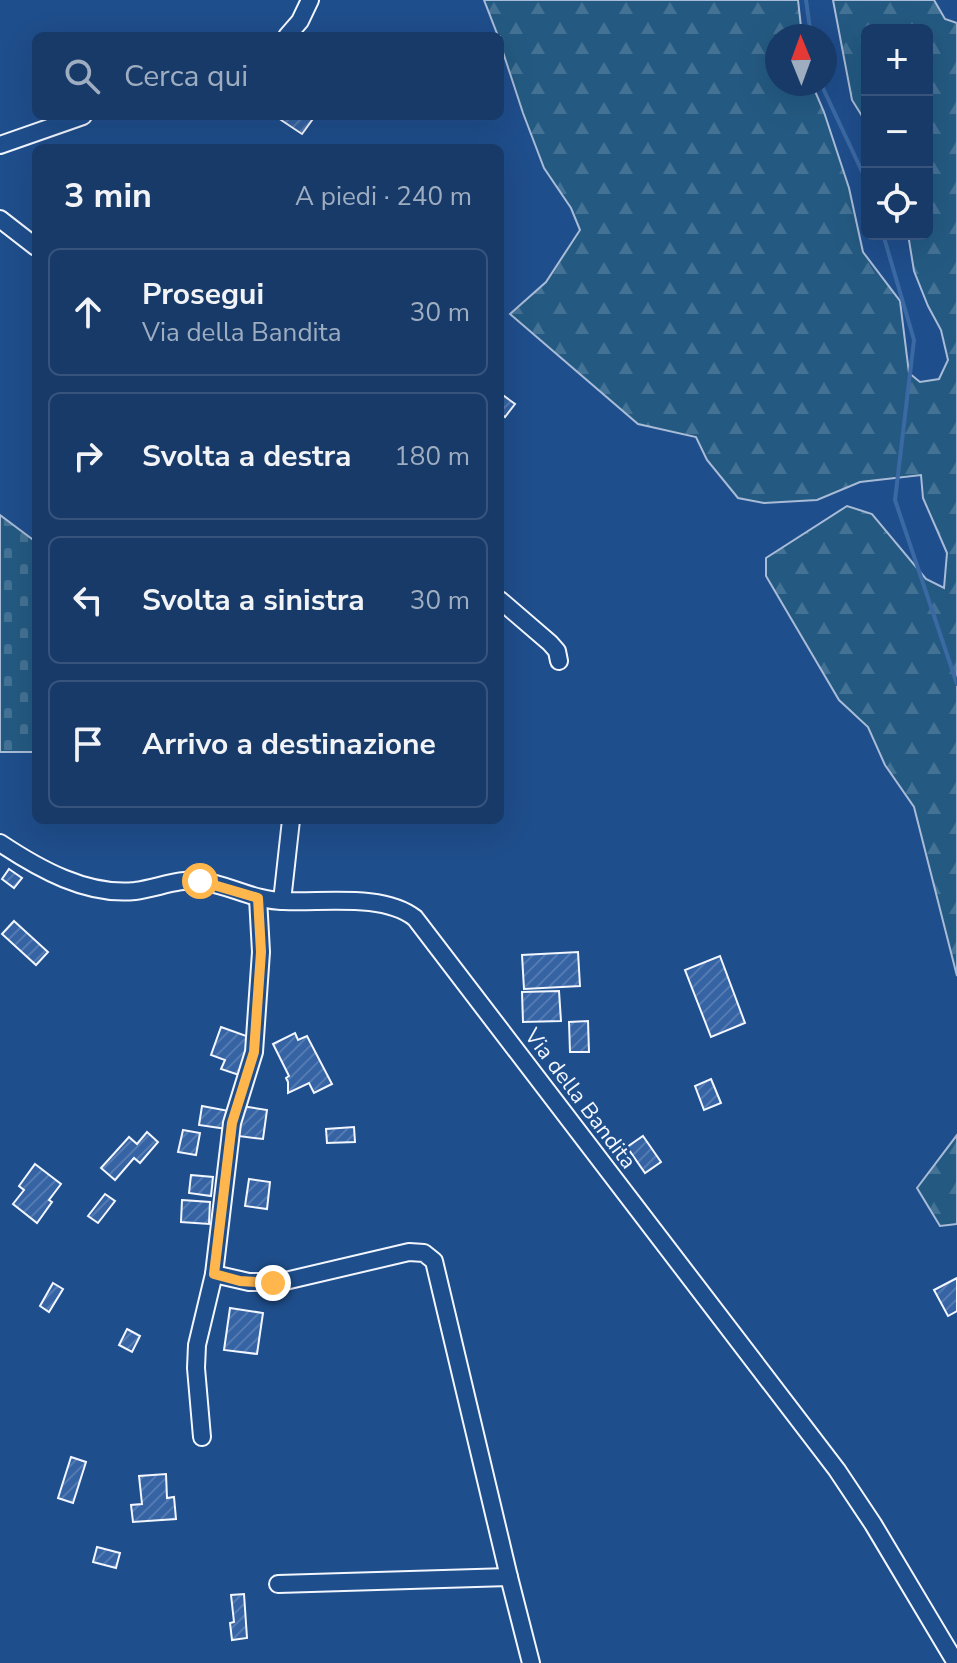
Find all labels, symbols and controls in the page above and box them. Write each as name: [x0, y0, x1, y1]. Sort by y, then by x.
north arrow: [765, 24, 837, 96]
map controls: [861, 24, 933, 240]
button: +: [861, 24, 933, 96]
search box: [32, 32, 504, 120]
icon: search: [60, 54, 104, 98]
text: Cerca qui: [124, 56, 248, 97]
button: −: [861, 96, 933, 168]
button: locate: [861, 168, 933, 240]
text: 3 min: [64, 173, 152, 219]
text: A piedi · 240 m: [295, 179, 472, 214]
text: Prosegui: [142, 274, 264, 315]
icon: ahead: [66, 290, 110, 334]
text: 30 m: [410, 295, 470, 330]
text: Via della Bandita: [142, 315, 341, 350]
icon: right: [66, 434, 110, 478]
text: Svolta a destra: [142, 436, 352, 477]
text: 180 m: [394, 439, 470, 474]
icon: left: [66, 578, 110, 622]
text: Svolta a sinistra: [142, 580, 365, 621]
text: 30 m: [410, 583, 470, 618]
icon: arrive: [66, 722, 110, 766]
text: Arrivo a destinazione: [142, 724, 436, 765]
route start: [182, 863, 218, 899]
street label: Via della Bandita: [517, 1021, 643, 1175]
route end: [255, 1265, 291, 1301]

